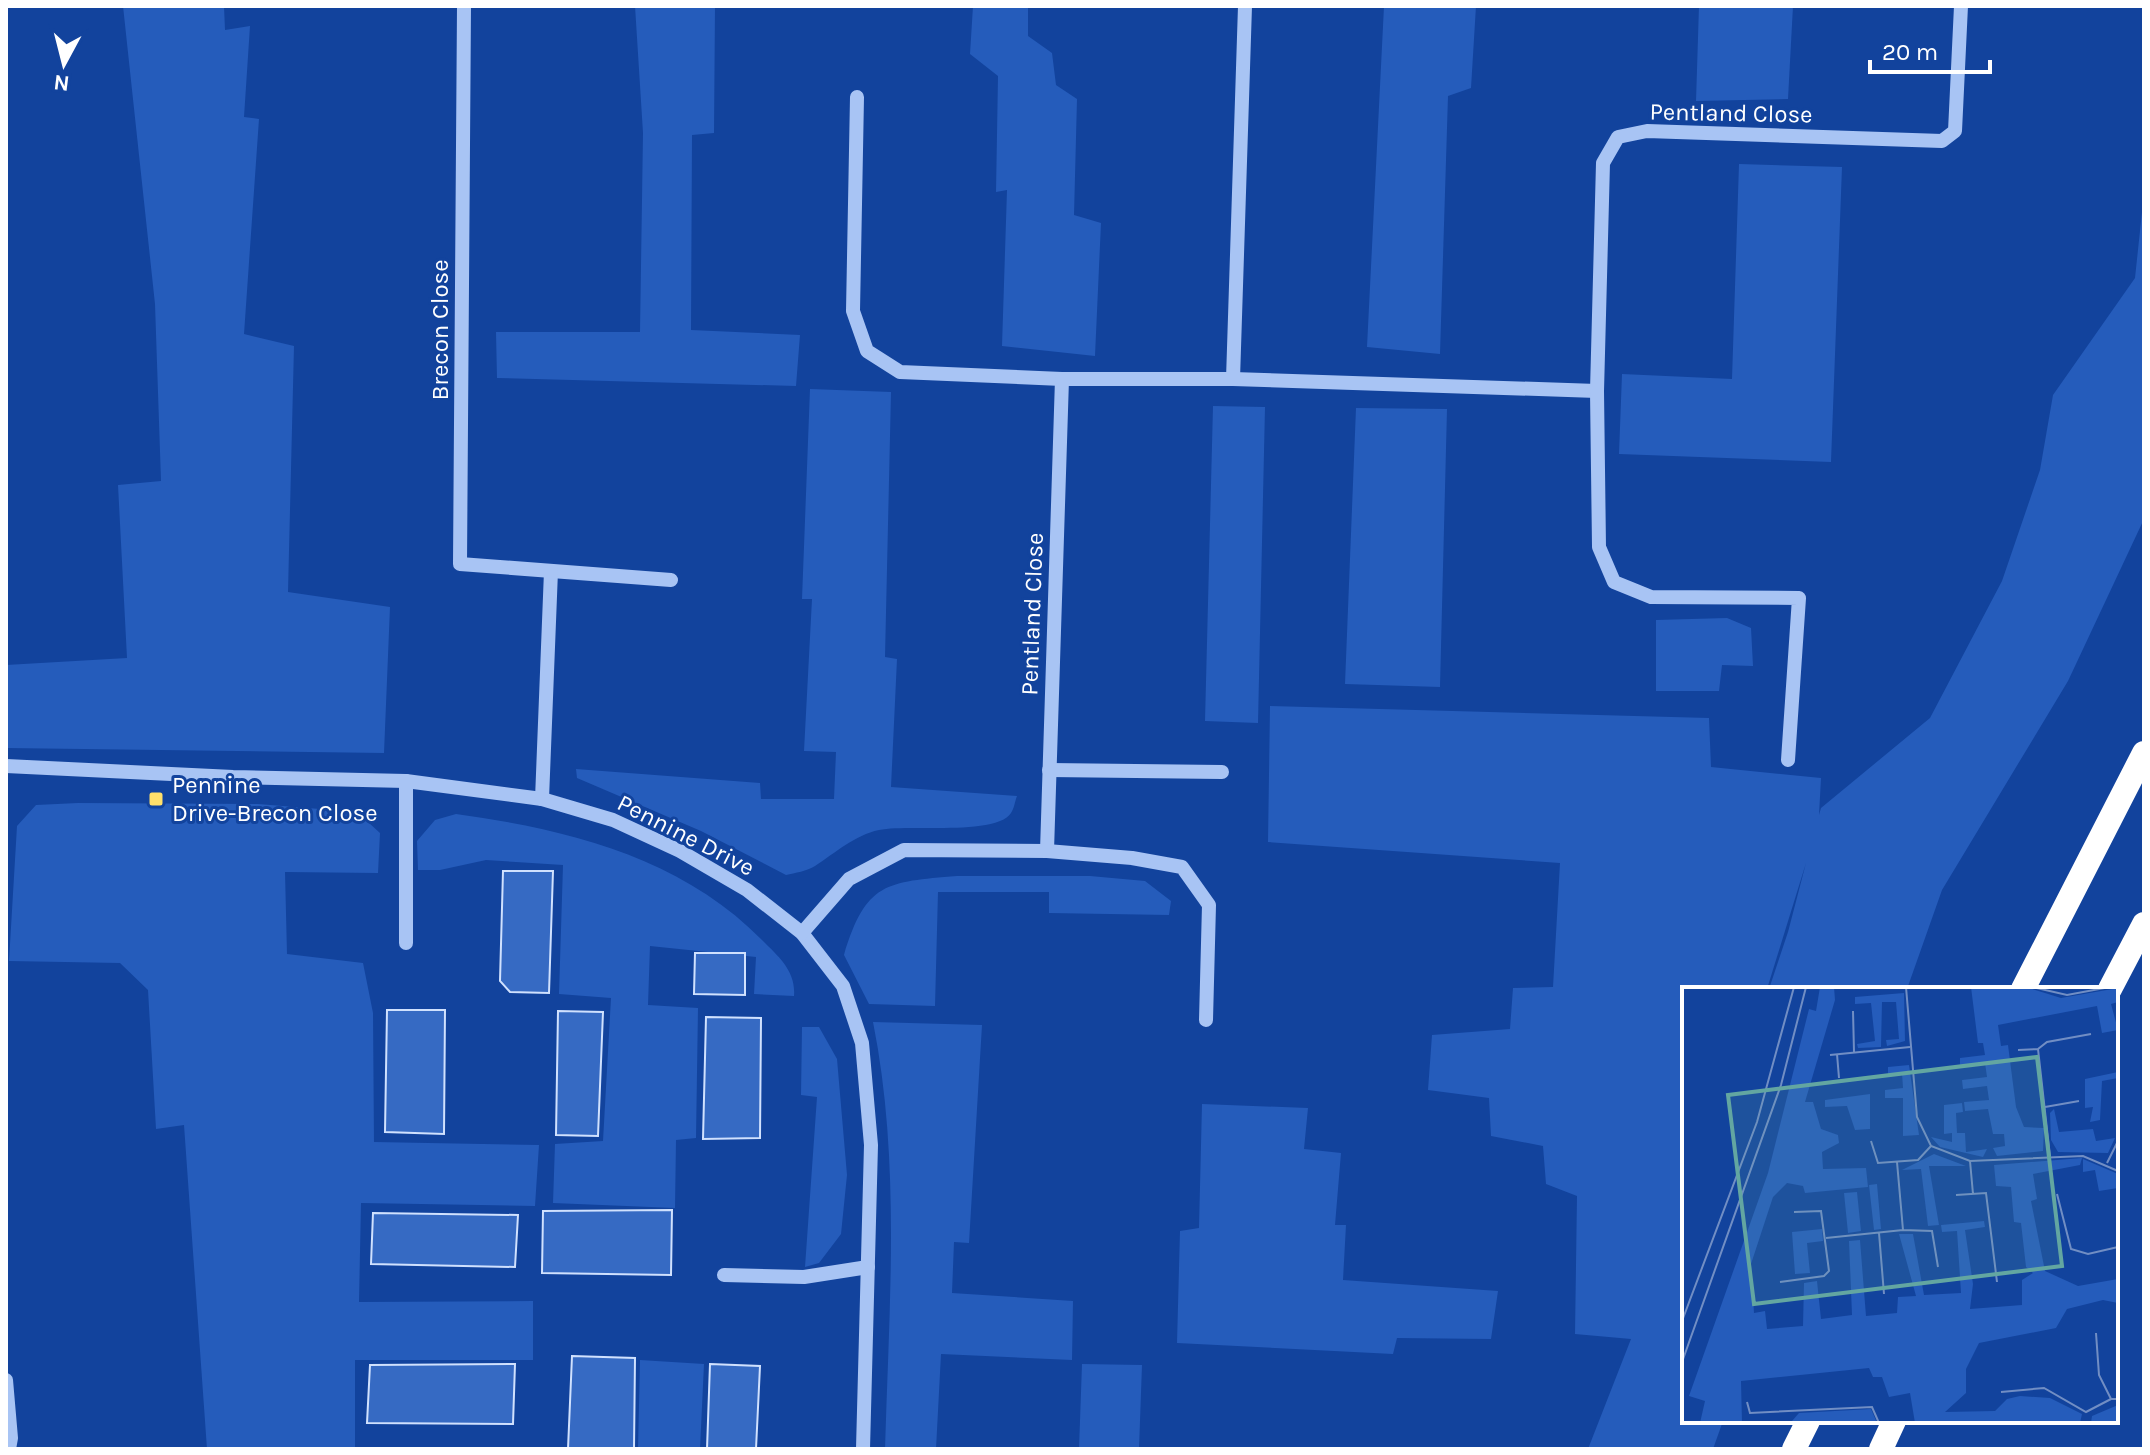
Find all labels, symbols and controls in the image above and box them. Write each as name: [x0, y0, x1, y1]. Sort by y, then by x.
north arrow: [24, 24, 104, 104]
scale bar: [1870, 24, 1990, 74]
text: 20 m: [1882, 38, 1938, 66]
text: N: [52, 69, 71, 97]
street label: Pentland Close: [1649, 98, 1813, 128]
street label: Brecon Close: [426, 259, 454, 401]
street label: Pentland Close: [1015, 532, 1049, 696]
place label: Pennine Drive-Brecon Close: [172, 771, 378, 827]
street label: Pennine Drive: [613, 788, 759, 882]
marker: Pennine Drive-Brecon Close: [147, 790, 165, 808]
inset map: [1682, 987, 2118, 1423]

